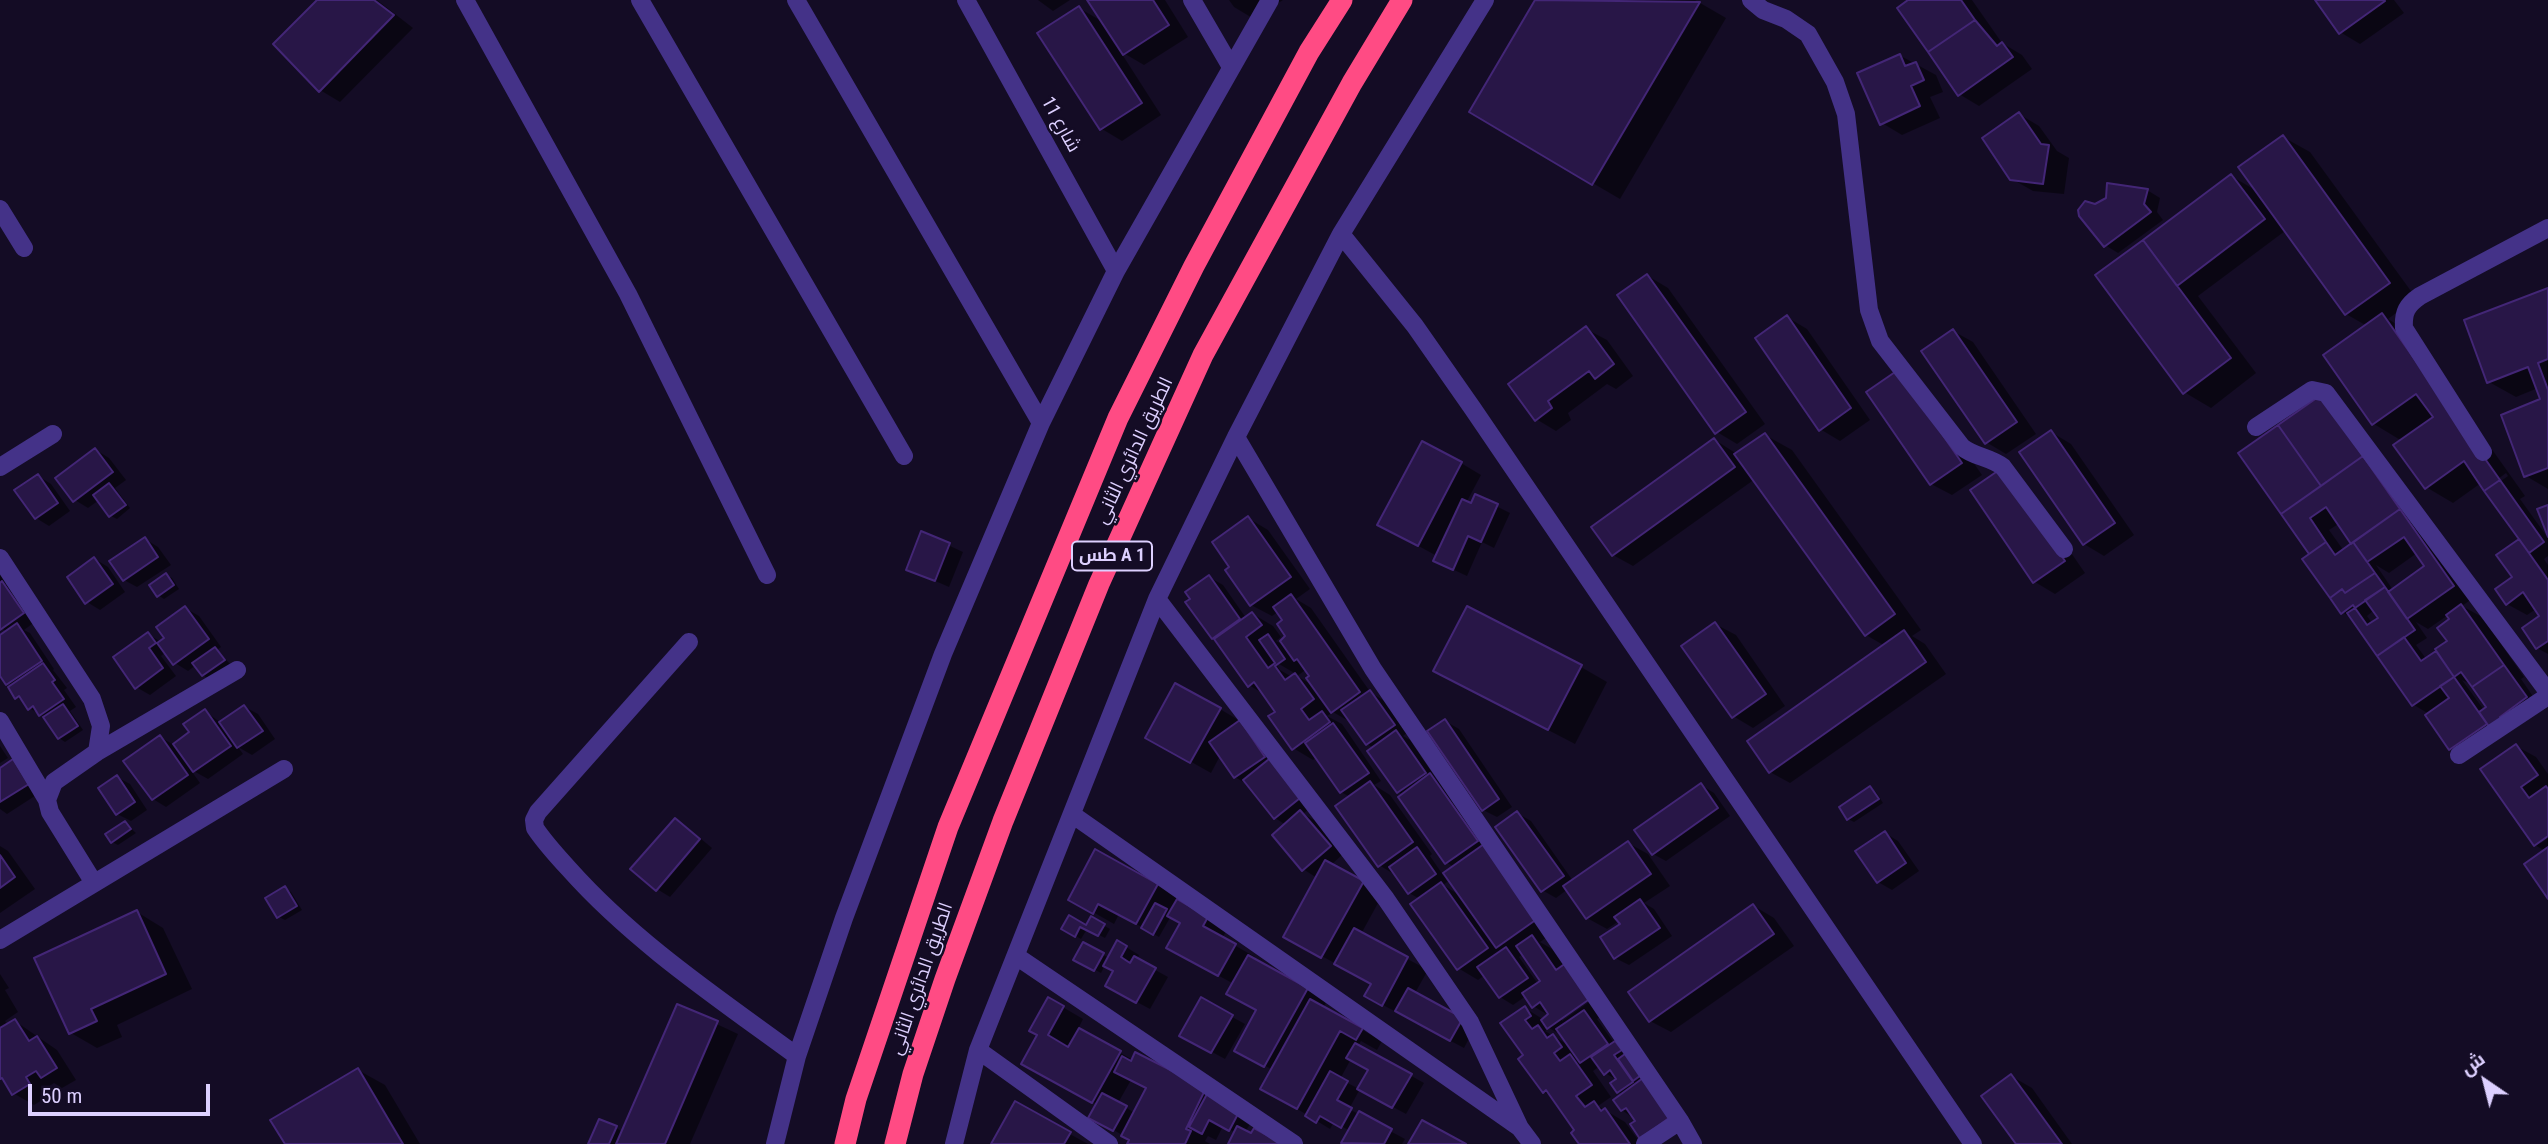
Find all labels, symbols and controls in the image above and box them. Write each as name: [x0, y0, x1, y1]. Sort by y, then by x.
street label: شارع 11: [1036, 93, 1084, 157]
street label: الطريق الدائري الثاني: [1091, 374, 1179, 528]
road number: طس A 1: [1072, 542, 1152, 570]
street label: الطريق الدائري الثاني: [885, 900, 959, 1058]
north arrow: [2450, 1046, 2520, 1116]
text: ش: [2456, 1047, 2489, 1080]
scale bar: [32, 1070, 214, 1114]
text: 50 m: [41, 1084, 82, 1108]

